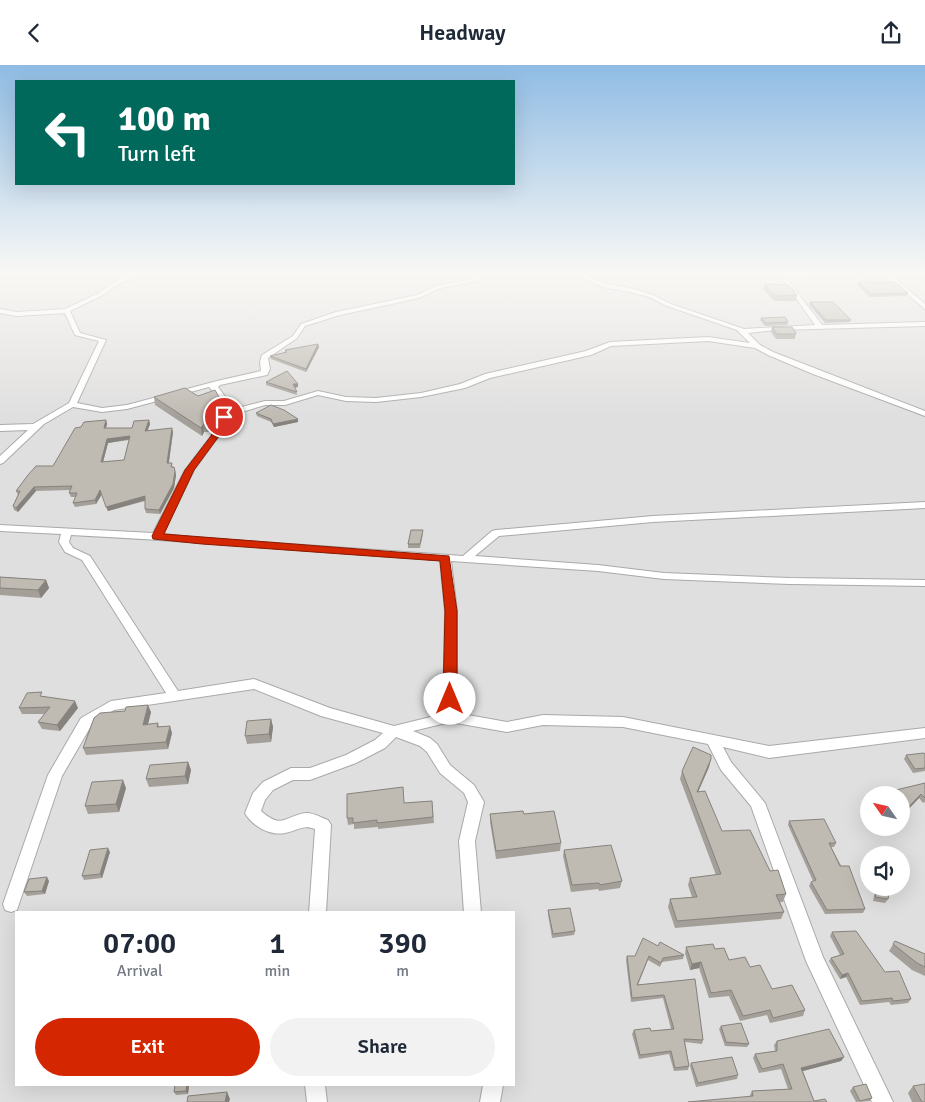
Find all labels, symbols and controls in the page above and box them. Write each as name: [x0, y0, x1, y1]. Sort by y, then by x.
icon: back: [20, 19, 48, 47]
text: Headway: [419, 19, 506, 46]
icon: share: [877, 19, 905, 47]
text: 100 m: [118, 97, 211, 140]
icon: left: [35, 100, 100, 165]
text: Turn left: [118, 140, 196, 167]
pin: [203, 396, 245, 438]
icon: arrive: [210, 403, 238, 431]
position arrow: [423, 672, 475, 724]
north arrow: [860, 786, 910, 836]
map controls: [860, 786, 910, 896]
button: sound: [860, 846, 910, 896]
text: 07:00: [103, 925, 176, 962]
text: 1: [269, 925, 285, 962]
text: 390: [378, 925, 427, 962]
text: Arrival: [117, 961, 163, 981]
text: min: [264, 961, 290, 981]
text: m: [396, 961, 409, 981]
button: Exit: [35, 1018, 260, 1076]
button: Share: [270, 1018, 495, 1076]

